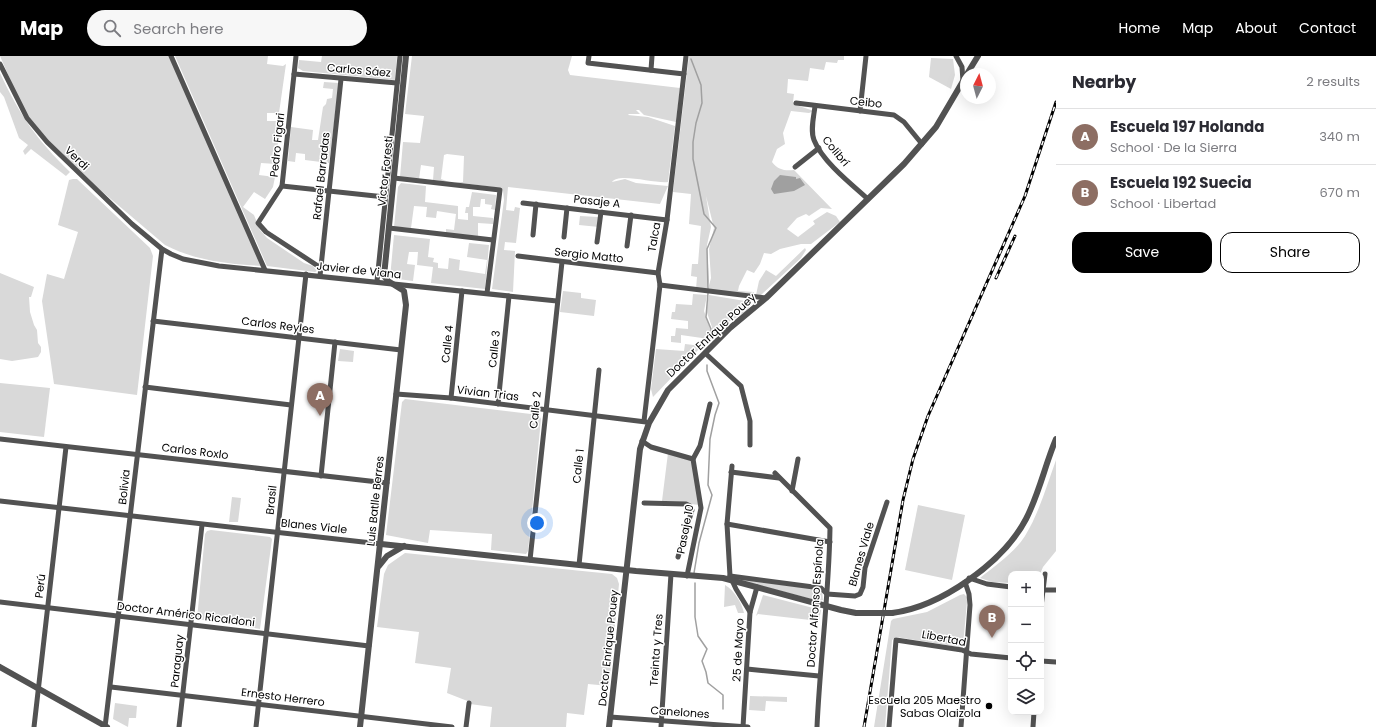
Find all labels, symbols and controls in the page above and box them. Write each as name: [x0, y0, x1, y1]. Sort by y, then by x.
search box: [87, 10, 367, 46]
text: Map: [20, 15, 63, 42]
icon: search: [101, 17, 123, 39]
text: Search here: [133, 18, 224, 39]
text: Home: [1118, 18, 1160, 38]
text: Map: [1182, 18, 1213, 38]
text: About: [1235, 18, 1277, 38]
text: Contact: [1299, 18, 1356, 38]
street label: Carlos Sáez: [326, 59, 392, 81]
north arrow: [960, 68, 996, 104]
text: Nearby: [1072, 70, 1136, 94]
text: 2 results: [1306, 72, 1360, 91]
street label: Ceibo: [849, 92, 883, 112]
street label: Pedro Figari: [266, 112, 288, 178]
text: Escuela 197 Holanda: [1110, 116, 1264, 137]
text: A: [1080, 127, 1090, 146]
text: 340 m: [1319, 127, 1360, 146]
street label: Rafael Barradas: [308, 131, 334, 221]
street label: Colibrí: [819, 132, 854, 170]
street label: Víctor Foresti: [373, 135, 397, 207]
text: School · De la Sierra: [1110, 138, 1237, 157]
street label: Verdi: [61, 142, 93, 174]
text: Escuela 192 Suecia: [1110, 172, 1252, 193]
text: B: [1081, 183, 1089, 202]
text: 670 m: [1320, 183, 1360, 202]
street label: Pasaje A: [573, 191, 622, 211]
text: School · Libertad: [1110, 194, 1216, 213]
street label: Talca: [643, 221, 665, 253]
button: Save: [1072, 232, 1212, 273]
button: Share: [1220, 232, 1360, 273]
street label: Sergio Matto: [554, 243, 624, 267]
street label: Javier de Viana: [316, 258, 402, 282]
street label: Doctor Enrique Pouey: [663, 289, 760, 381]
street label: Carlos Reyles: [241, 313, 316, 337]
street label: Calle 4: [437, 324, 457, 364]
street label: Calle 3: [484, 329, 504, 369]
street label: Vivian Trias: [456, 381, 520, 405]
pin: A: [307, 383, 333, 416]
street label: Calle 2: [525, 391, 545, 429]
street label: Carlos Roxlo: [161, 439, 229, 463]
street label: Calle 1: [568, 448, 588, 484]
street label: Luis Batlle Berres: [362, 455, 388, 547]
street label: Bolivia: [114, 469, 134, 505]
street label: Brasil: [262, 485, 280, 515]
street label: Pasaje 10: [672, 503, 698, 555]
your location: [527, 513, 547, 533]
street label: Blanes Viale: [280, 515, 348, 537]
street label: Blanes Viale: [844, 520, 878, 588]
street label: Doctor Alfonso Espínola: [803, 538, 827, 668]
map controls: [1008, 571, 1044, 715]
button: +: [1008, 571, 1044, 607]
street label: Perú: [31, 573, 49, 599]
street label: Doctor Enrique Pouey: [594, 588, 622, 707]
street label: Doctor Américo Ricaldoni: [116, 598, 256, 630]
pin: B: [979, 605, 1005, 638]
button: −: [1008, 607, 1044, 643]
street label: Treinta y Tres: [645, 613, 667, 687]
street label: 25 de Mayo: [728, 618, 748, 682]
street label: Libertad: [921, 626, 967, 650]
street label: Paraguay: [166, 633, 188, 688]
button: locate: [1008, 643, 1044, 679]
button: layers: [1008, 679, 1044, 715]
street label: Ernesto Herrero: [240, 684, 326, 710]
place label: Escuela 205 Maestro Sabas Olaizola: [868, 692, 981, 721]
marker: Escuela 205 Maestro Sabas Olaizola: [984, 701, 994, 711]
street label: Canelones: [650, 702, 710, 722]

